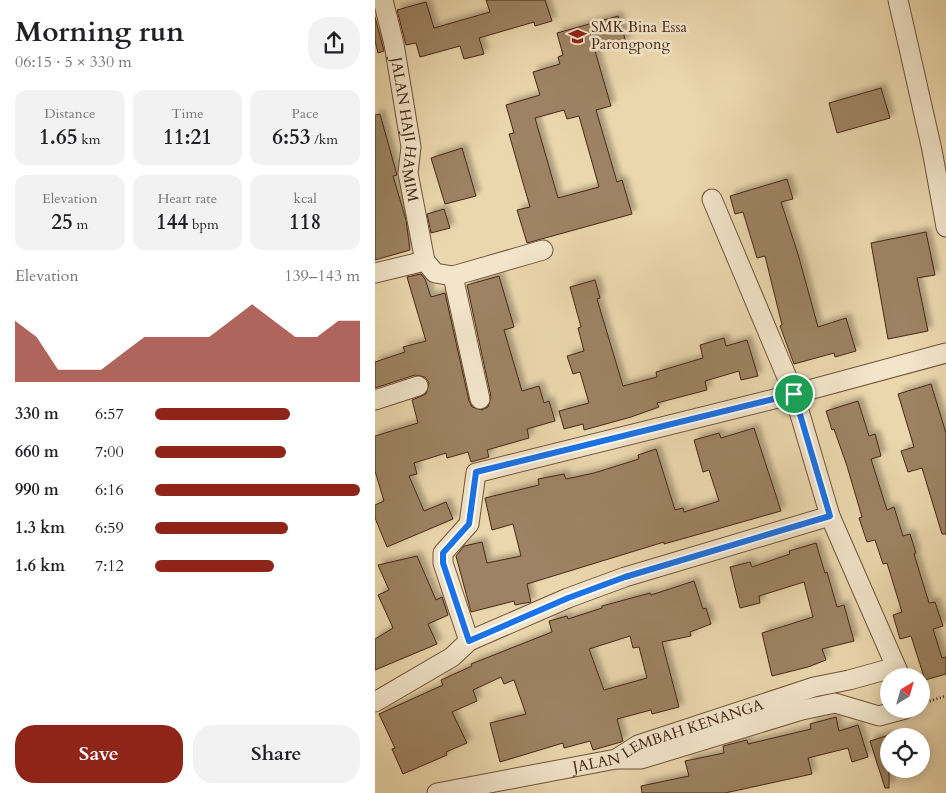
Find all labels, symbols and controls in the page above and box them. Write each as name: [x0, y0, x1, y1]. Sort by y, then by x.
text: Morning run: [15, 13, 184, 51]
button: share: [308, 17, 360, 69]
place label: SMK Bina Essa Parongpong: [591, 17, 688, 54]
school or university icon: SMK Bina Essa Parongpong: [567, 26, 587, 46]
text: 06:15 · 5 × 330 m: [15, 51, 132, 73]
street label: JALAN HAJI HAMIM: [386, 54, 423, 204]
text: Distance: [44, 104, 95, 123]
text: Time: [171, 104, 204, 123]
text: Pace: [292, 104, 319, 123]
text: 1.65: [39, 123, 77, 152]
text: 11:21: [163, 123, 212, 152]
text: 6:53: [272, 123, 311, 152]
text: km: [77, 130, 101, 149]
text: /km: [311, 130, 338, 149]
text: Elevation: [42, 189, 98, 208]
text: Heart rate: [158, 189, 217, 208]
text: kcal: [293, 189, 317, 208]
text: 25: [51, 208, 73, 237]
text: 144: [156, 208, 188, 237]
text: 118: [289, 208, 321, 237]
text: m: [73, 215, 88, 234]
text: bpm: [188, 215, 219, 234]
text: Elevation: [15, 265, 79, 287]
text: 139–143 m: [284, 265, 360, 287]
pin: [773, 373, 815, 415]
icon: arrive: [780, 380, 808, 408]
text: 330 m: [15, 403, 59, 425]
text: 6:57: [95, 403, 124, 425]
text: 660 m: [15, 441, 59, 463]
text: 7:00: [95, 441, 124, 463]
text: 990 m: [15, 479, 59, 501]
text: 6:16: [95, 479, 124, 501]
text: 1.3 km: [15, 517, 65, 539]
text: 6:59: [95, 517, 124, 539]
text: 1.6 km: [15, 555, 65, 577]
text: 7:12: [95, 555, 124, 577]
north arrow: [880, 668, 930, 718]
map controls: [880, 668, 930, 778]
street label: JALAN LEMBAH KENANGA: [569, 694, 766, 777]
button: Save: [15, 725, 183, 783]
button: Share: [193, 725, 360, 783]
button: locate: [880, 728, 930, 778]

